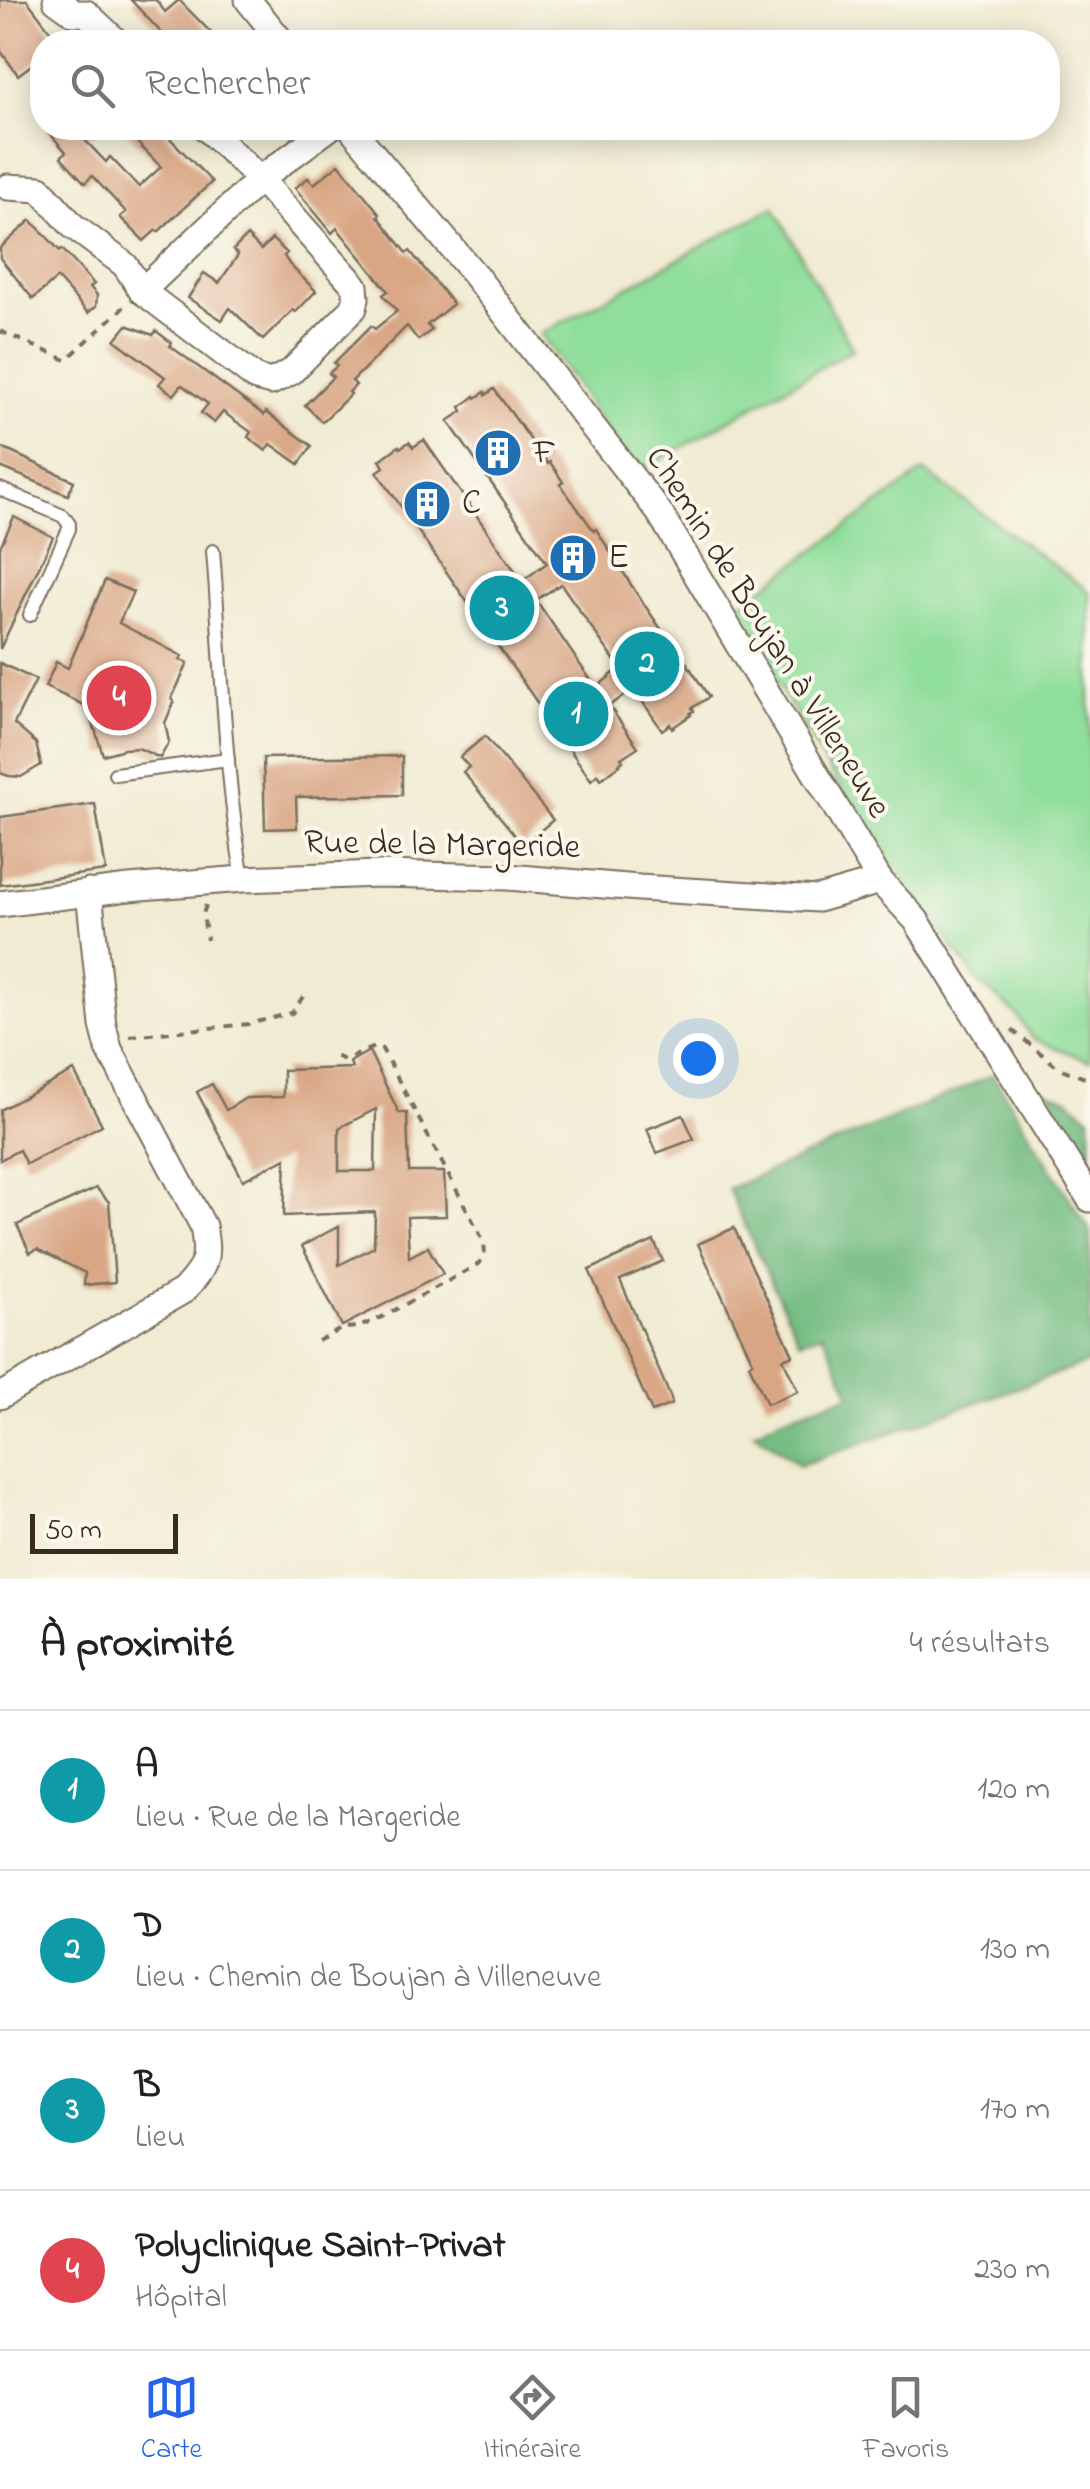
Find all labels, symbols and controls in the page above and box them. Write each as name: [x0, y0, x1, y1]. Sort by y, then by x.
search box: [30, 30, 1060, 140]
text: Rechercher: [145, 57, 311, 113]
icon: search: [65, 58, 120, 113]
building icon: F: [472, 427, 524, 479]
place label: F: [532, 428, 556, 479]
street label: Chemin de Boujan à Villeneuve: [631, 437, 903, 829]
building icon: C: [401, 478, 453, 530]
place label: C: [462, 479, 481, 530]
building icon: E: [547, 532, 599, 584]
place label: E: [608, 533, 629, 584]
pin: 3: [470, 570, 534, 646]
pin: 2: [614, 626, 680, 702]
pin: 4: [86, 660, 152, 736]
pin: 1: [544, 676, 608, 752]
street label: Rue de la Margeride: [303, 818, 581, 874]
your location: [673, 1033, 724, 1084]
scale bar: [30, 1509, 178, 1554]
text: 50 m: [45, 1511, 102, 1552]
text: À proximité: [40, 1614, 234, 1675]
text: 4 résultats: [910, 1621, 1050, 1668]
text: A: [135, 1739, 158, 1795]
text: 1: [67, 1767, 78, 1814]
text: 120 m: [977, 1767, 1050, 1814]
text: Lieu · Rue de la Margeride: [135, 1795, 461, 1842]
text: D: [135, 1899, 163, 1955]
text: 2: [65, 1927, 80, 1974]
text: 130 m: [980, 1927, 1050, 1974]
text: Lieu · Chemin de Boujan à Villeneuve: [135, 1955, 601, 2002]
text: B: [135, 2059, 161, 2115]
text: 3: [66, 2087, 79, 2134]
text: 170 m: [980, 2087, 1050, 2134]
text: Lieu: [135, 2115, 185, 2162]
text: Polyclinique Saint-Privat: [135, 2219, 505, 2275]
text: 4: [66, 2247, 79, 2294]
text: 230 m: [974, 2247, 1050, 2294]
text: Hôpital: [135, 2275, 227, 2322]
tab: Carte: [141, 2370, 202, 2471]
tab: Itinéraire: [484, 2370, 581, 2471]
tab: Favoris: [863, 2370, 949, 2471]

